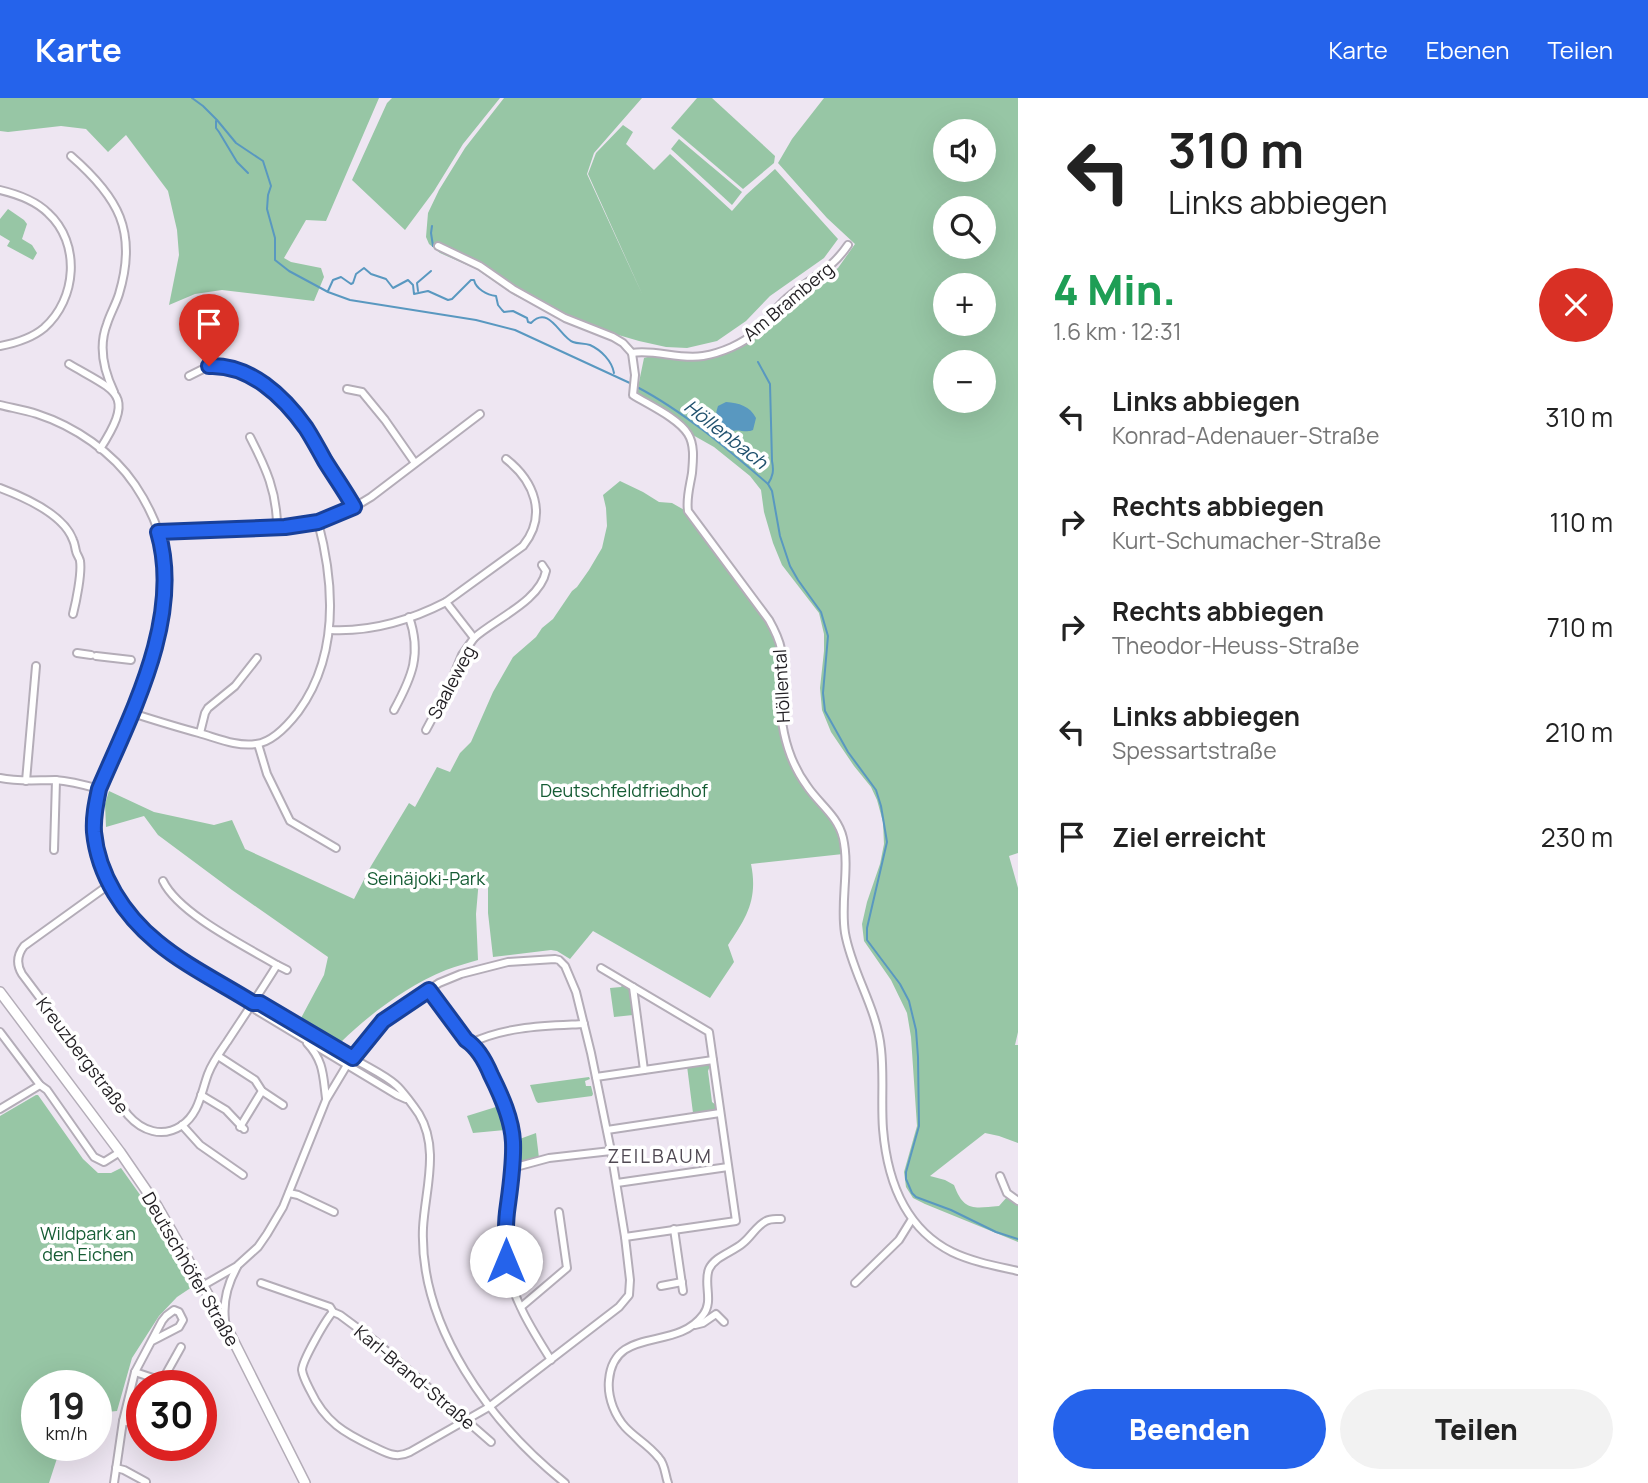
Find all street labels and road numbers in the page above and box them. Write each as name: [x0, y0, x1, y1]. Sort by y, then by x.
street label: Am Bramberg: [738, 256, 838, 346]
street label: Saaleweg: [422, 641, 480, 723]
street label: Höllental: [767, 649, 795, 723]
street label: Kreuzbergstraße: [31, 992, 135, 1118]
street label: Deutschhöfer Straße: [137, 1188, 245, 1350]
street label: Karl-Brand-Straße: [350, 1319, 480, 1435]

